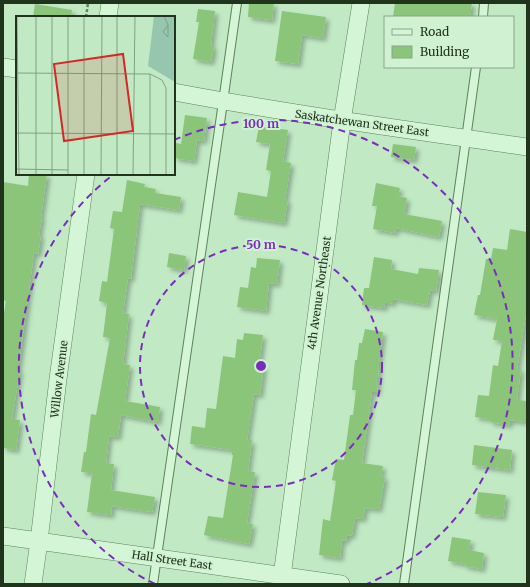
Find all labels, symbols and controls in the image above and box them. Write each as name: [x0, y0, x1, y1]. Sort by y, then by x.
inset map: [16, 16, 175, 175]
legend: [384, 16, 514, 68]
text: Road: [420, 24, 449, 39]
text: Building: [420, 44, 470, 59]
street label: Saskatchewan Street East: [294, 107, 431, 139]
text: 100 m: [243, 116, 279, 131]
street label: 4th Avenue Northeast: [304, 235, 334, 351]
text: 50 m: [246, 237, 276, 252]
street label: Willow Avenue: [47, 339, 71, 420]
centre of rings: [254, 359, 268, 373]
street label: Hall Street East: [131, 547, 214, 573]

